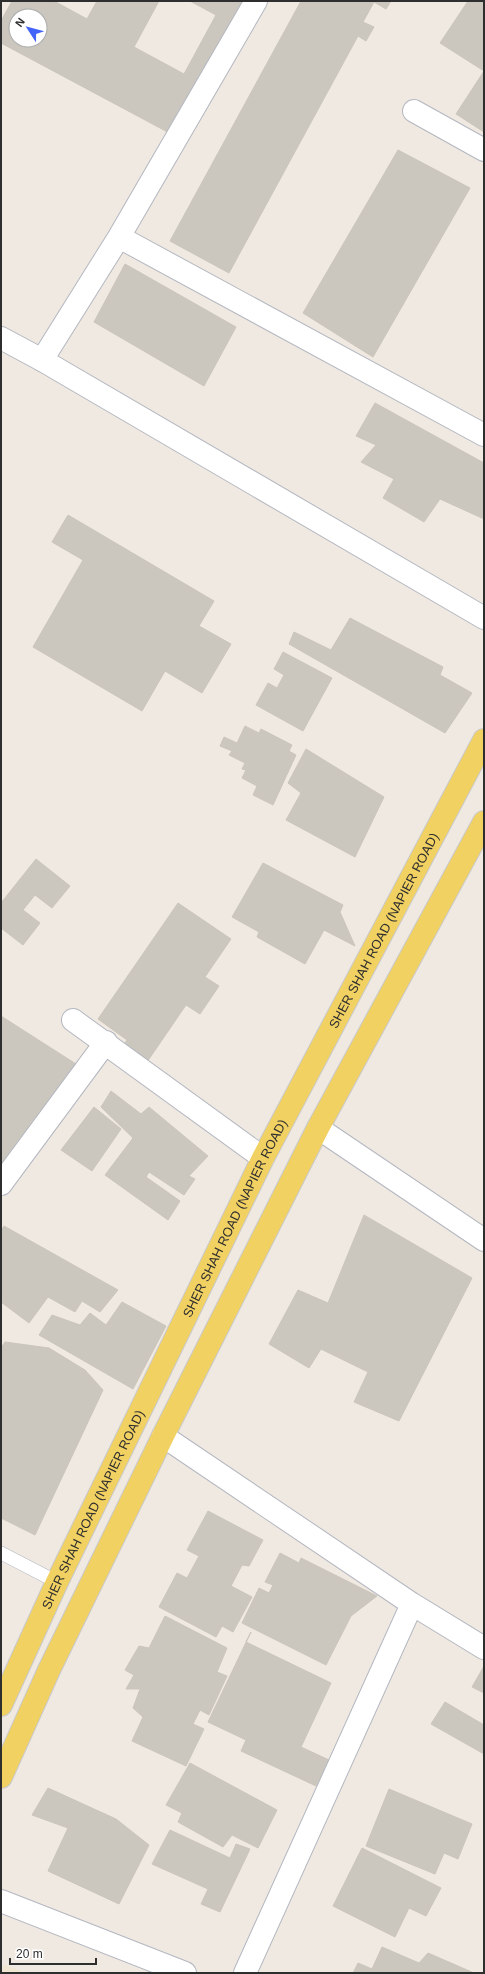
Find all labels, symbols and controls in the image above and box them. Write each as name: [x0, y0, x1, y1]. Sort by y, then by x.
north arrow: [8, 8, 48, 48]
text: N: [13, 15, 27, 29]
street label: SHER SHAH ROAD (NAPIER ROAD): [326, 830, 442, 1031]
street label: SHER SHAH ROAD (NAPIER ROAD): [180, 1117, 290, 1320]
street label: SHER SHAH ROAD (NAPIER ROAD): [39, 1408, 147, 1611]
scale bar: [10, 1940, 96, 1966]
text: 20 m: [16, 1947, 43, 1961]

